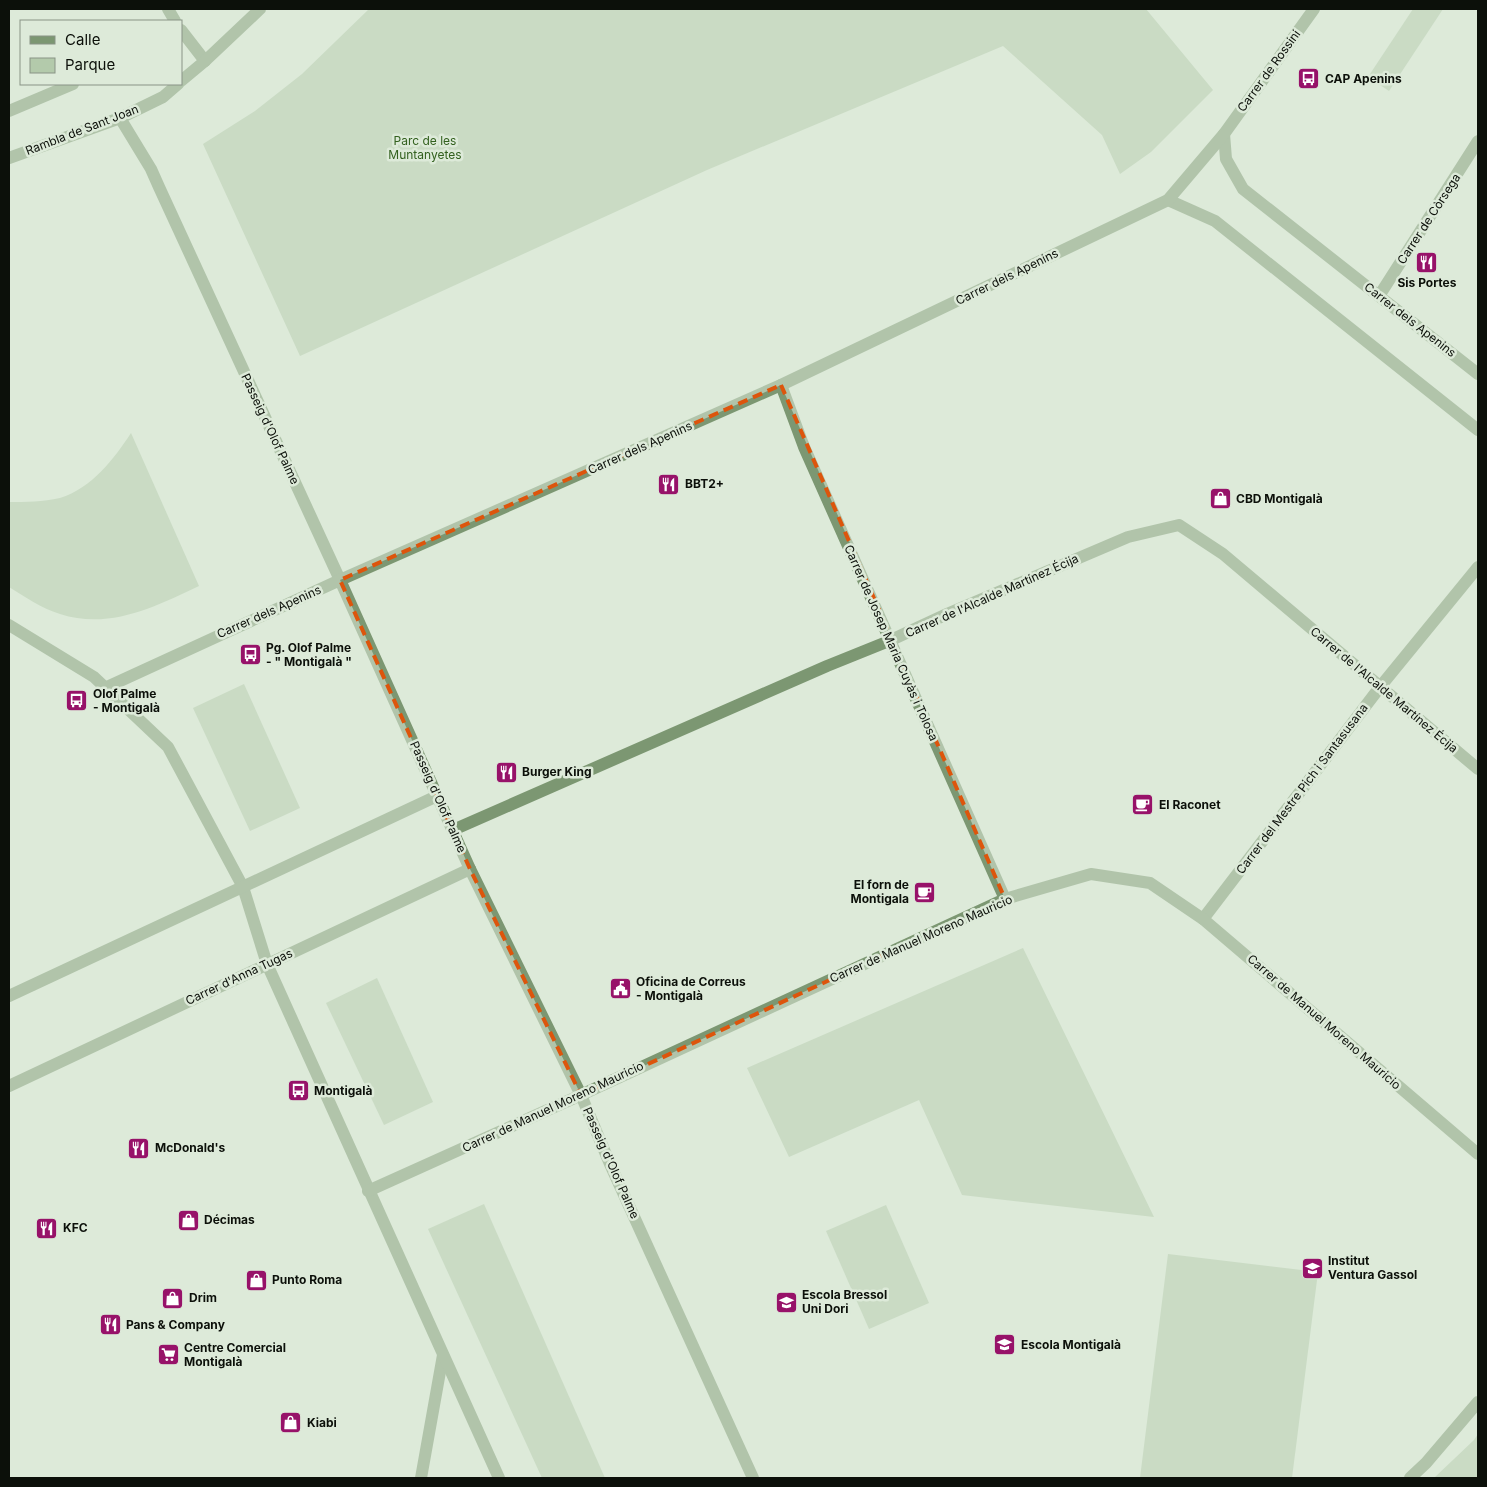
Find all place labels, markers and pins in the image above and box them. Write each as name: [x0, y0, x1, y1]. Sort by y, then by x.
bus stop icon: CAP Apenins: [1297, 67, 1321, 91]
place label: CAP Apenins: [1325, 71, 1402, 86]
restaurant icon: Sis Portes: [1415, 250, 1439, 274]
place label: Sis Portes: [1398, 275, 1457, 290]
restaurant icon: BBT2+: [657, 472, 681, 496]
place label: BBT2+: [685, 476, 724, 491]
shop icon: CBD Montigalà: [1208, 487, 1232, 511]
place label: CBD Montigalà: [1236, 491, 1323, 506]
place label: Pg. Olof Palme - " Montigalà ": [266, 640, 352, 669]
bus stop icon: Pg. Olof Palme - " Montigalà ": [238, 643, 262, 667]
place label: Olof Palme - Montigalà: [93, 686, 160, 715]
bus stop icon: Olof Palme - Montigalà: [65, 689, 89, 713]
restaurant icon: Burger King: [494, 760, 518, 784]
place label: Burger King: [522, 764, 592, 779]
cafe icon: El Raconet: [1131, 793, 1155, 817]
place label: El Raconet: [1159, 797, 1221, 812]
place label: El forn de Montigala: [851, 877, 909, 906]
cafe icon: El forn de Montigala: [913, 880, 937, 904]
place label: Oficina de Correus - Montigalà: [636, 974, 746, 1003]
public building icon: Oficina de Correus - Montigalà: [608, 977, 632, 1001]
bus stop icon: Montigalà: [286, 1079, 310, 1103]
place label: Montigalà: [314, 1083, 372, 1098]
restaurant icon: McDonald's: [127, 1136, 151, 1160]
place label: McDonald's: [155, 1140, 225, 1155]
shop icon: Décimas: [176, 1208, 200, 1232]
place label: Décimas: [204, 1212, 255, 1227]
restaurant icon: KFC: [35, 1216, 59, 1240]
place label: KFC: [63, 1220, 88, 1235]
place label: Institut Ventura Gassol: [1328, 1253, 1417, 1282]
school or university icon: Institut Ventura Gassol: [1300, 1256, 1324, 1280]
shop icon: Punto Roma: [244, 1268, 268, 1292]
place label: Punto Roma: [272, 1272, 342, 1287]
shop icon: Drim: [161, 1286, 185, 1310]
place label: Escola Bressol Uni Dori: [802, 1287, 887, 1316]
place label: Drim: [189, 1290, 217, 1305]
school or university icon: Escola Bressol Uni Dori: [774, 1290, 798, 1314]
restaurant icon: Pans & Company: [98, 1313, 122, 1337]
place label: Pans & Company: [126, 1317, 226, 1332]
school or university icon: Escola Montigalà: [993, 1333, 1017, 1357]
place label: Escola Montigalà: [1021, 1337, 1121, 1352]
place label: Centre Comercial Montigalà: [184, 1340, 286, 1369]
supermarket icon: Centre Comercial Montigalà: [156, 1343, 180, 1367]
shop icon: Kiabi: [279, 1411, 303, 1435]
place label: Kiabi: [307, 1415, 337, 1430]

